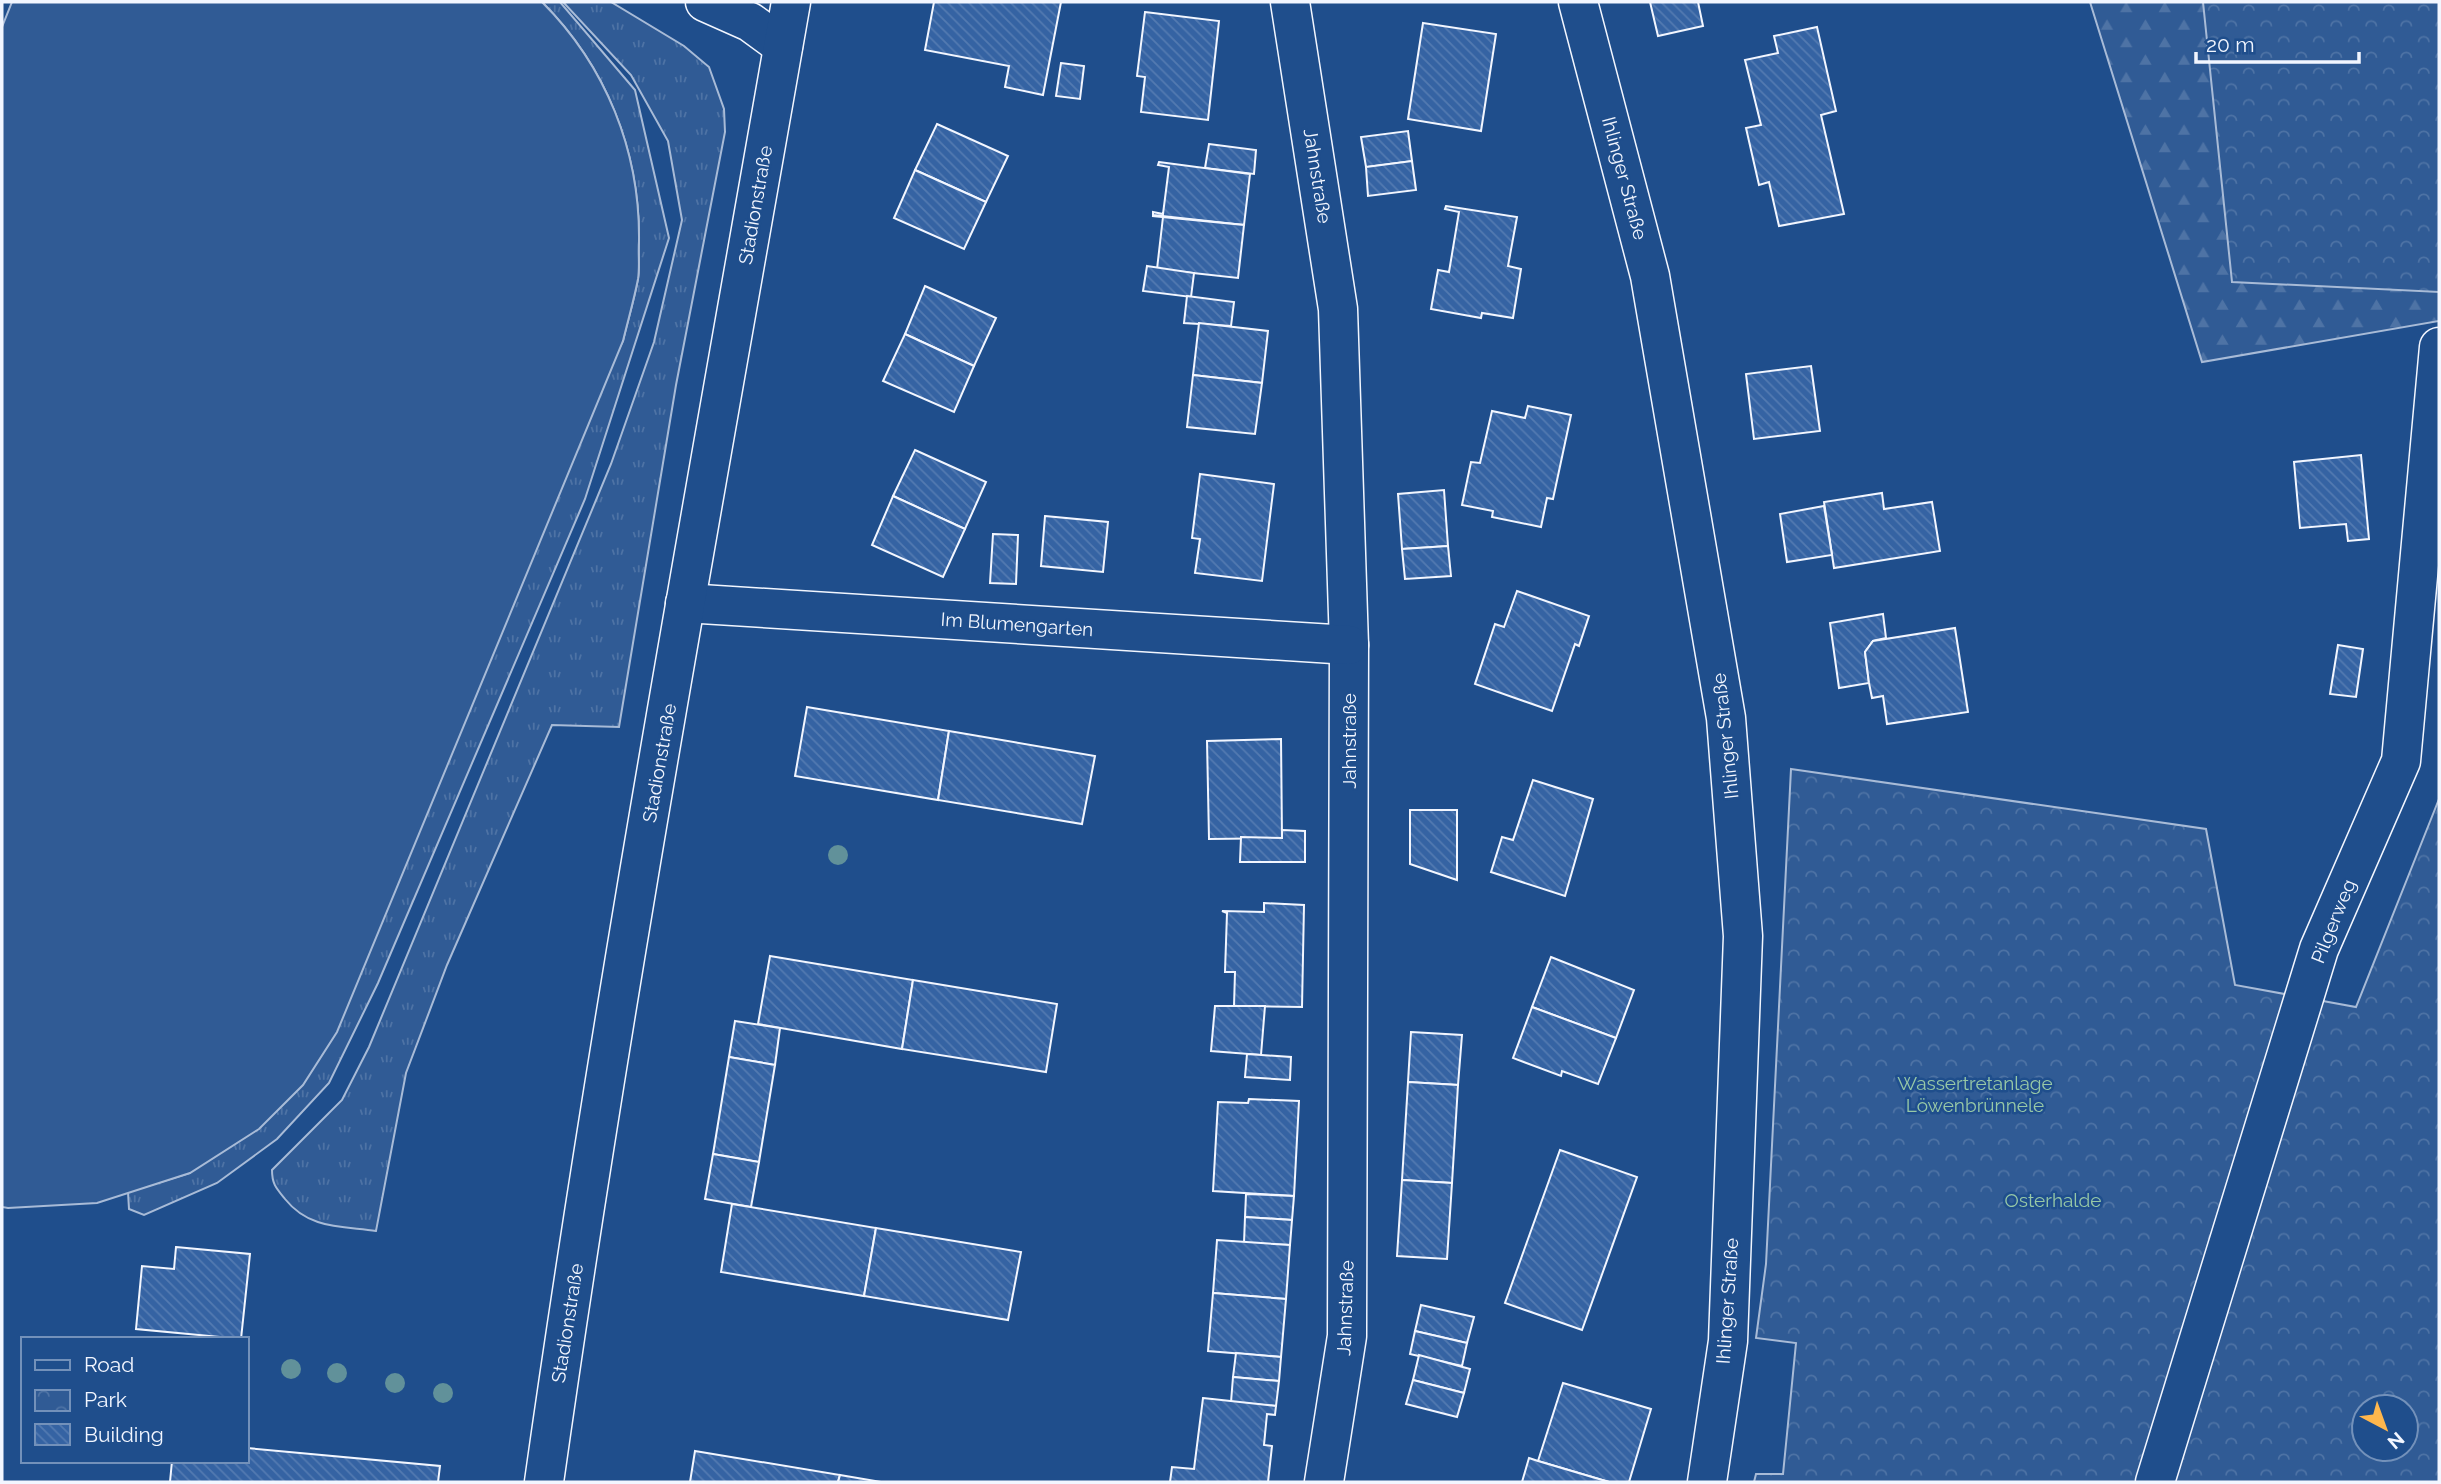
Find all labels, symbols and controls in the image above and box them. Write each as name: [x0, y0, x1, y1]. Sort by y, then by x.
scale bar: [2196, 21, 2359, 65]
text: 20 m: [2206, 32, 2254, 57]
street label: Ihlinger Straße: [1598, 114, 1652, 242]
street label: Jahnstraße: [1300, 127, 1336, 225]
street label: Stadionstraße: [734, 144, 776, 266]
street label: Im Blumengarten: [940, 608, 1094, 640]
street label: Ihlinger Straße: [1707, 672, 1743, 800]
street label: Jahnstraße: [1338, 693, 1360, 789]
street label: Stadionstraße: [638, 702, 680, 824]
street label: Pilgerweg: [2306, 876, 2360, 966]
park label: Wassertretanlage Löwenbrünnele: [1897, 1072, 2053, 1116]
park label: Osterhalde: [2004, 1189, 2102, 1211]
street label: Ihlinger Straße: [1712, 1237, 1742, 1365]
street label: Jahnstraße: [1332, 1260, 1358, 1356]
street label: Stadionstraße: [547, 1262, 587, 1384]
legend: [21, 1337, 248, 1463]
text: Road: [84, 1352, 134, 1377]
text: Park: [84, 1387, 127, 1412]
north arrow: [2350, 1393, 2420, 1463]
text: Building: [84, 1422, 164, 1447]
text: N: [2383, 1428, 2409, 1454]

